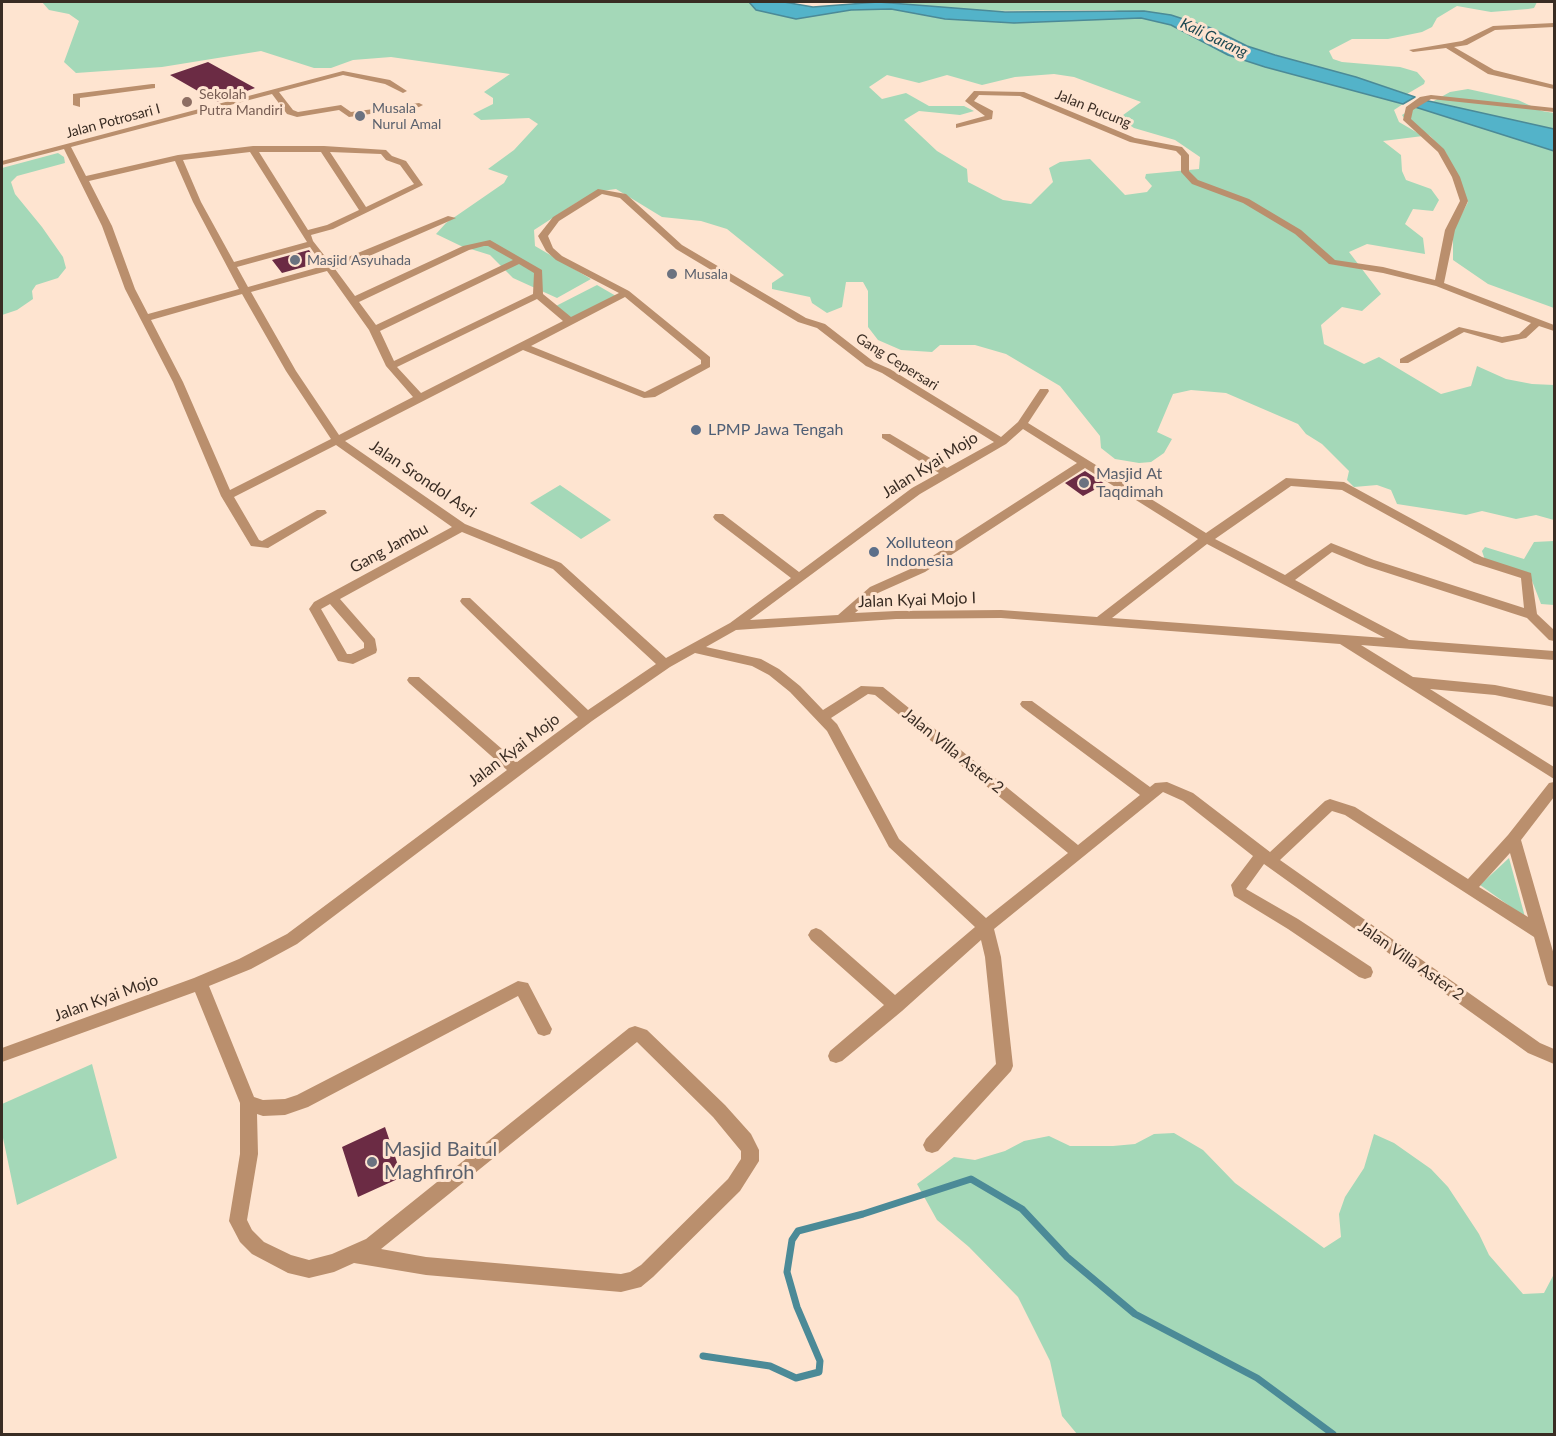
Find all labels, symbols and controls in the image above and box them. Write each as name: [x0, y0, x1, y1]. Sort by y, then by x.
water label: Kali Garang: [1177, 15, 1251, 61]
place label: Sekolah Putra Mandiri: [199, 86, 283, 118]
street label: Jalan Pucung: [1053, 86, 1133, 132]
marker: Sekolah Putra Mandiri: [180, 95, 194, 109]
street label: Jalan Potrosari I: [64, 100, 162, 142]
place label: Musala Nurul Amal: [372, 100, 441, 132]
marker: Musala Nurul Amal: [353, 109, 367, 123]
place label: Masjid Asyuhada: [307, 252, 411, 268]
marker: Masjid Asyuhada: [288, 253, 302, 267]
place label: Musala: [684, 266, 728, 282]
marker: Musala: [665, 267, 679, 281]
street label: Gang Cepersari: [853, 330, 941, 394]
place label: LPMP Jawa Tengah: [708, 420, 843, 440]
marker: LPMP Jawa Tengah: [689, 423, 703, 437]
street label: Jalan Kyai Mojo: [878, 428, 982, 502]
street label: Jalan Srondol Asri: [366, 436, 480, 522]
place label: Masjid At Taqdimah: [1096, 464, 1163, 502]
marker: Masjid At Taqdimah: [1077, 476, 1091, 490]
street label: Gang Jambu: [347, 519, 431, 577]
place label: Xolluteon Indonesia: [886, 533, 953, 571]
marker: Xolluteon Indonesia: [867, 545, 881, 559]
street label: Jalan Kyai Mojo I: [858, 588, 976, 612]
street label: Jalan Villa Aster 2: [899, 704, 1007, 798]
street label: Jalan Kyai Mojo: [465, 709, 563, 791]
street label: Jalan Villa Aster 2: [1354, 917, 1468, 1005]
street label: Jalan Kyai Mojo: [51, 970, 161, 1026]
place label: Masjid Baitul Maghfiroh: [384, 1138, 497, 1185]
marker: Masjid Baitul Maghfiroh: [365, 1155, 379, 1169]

